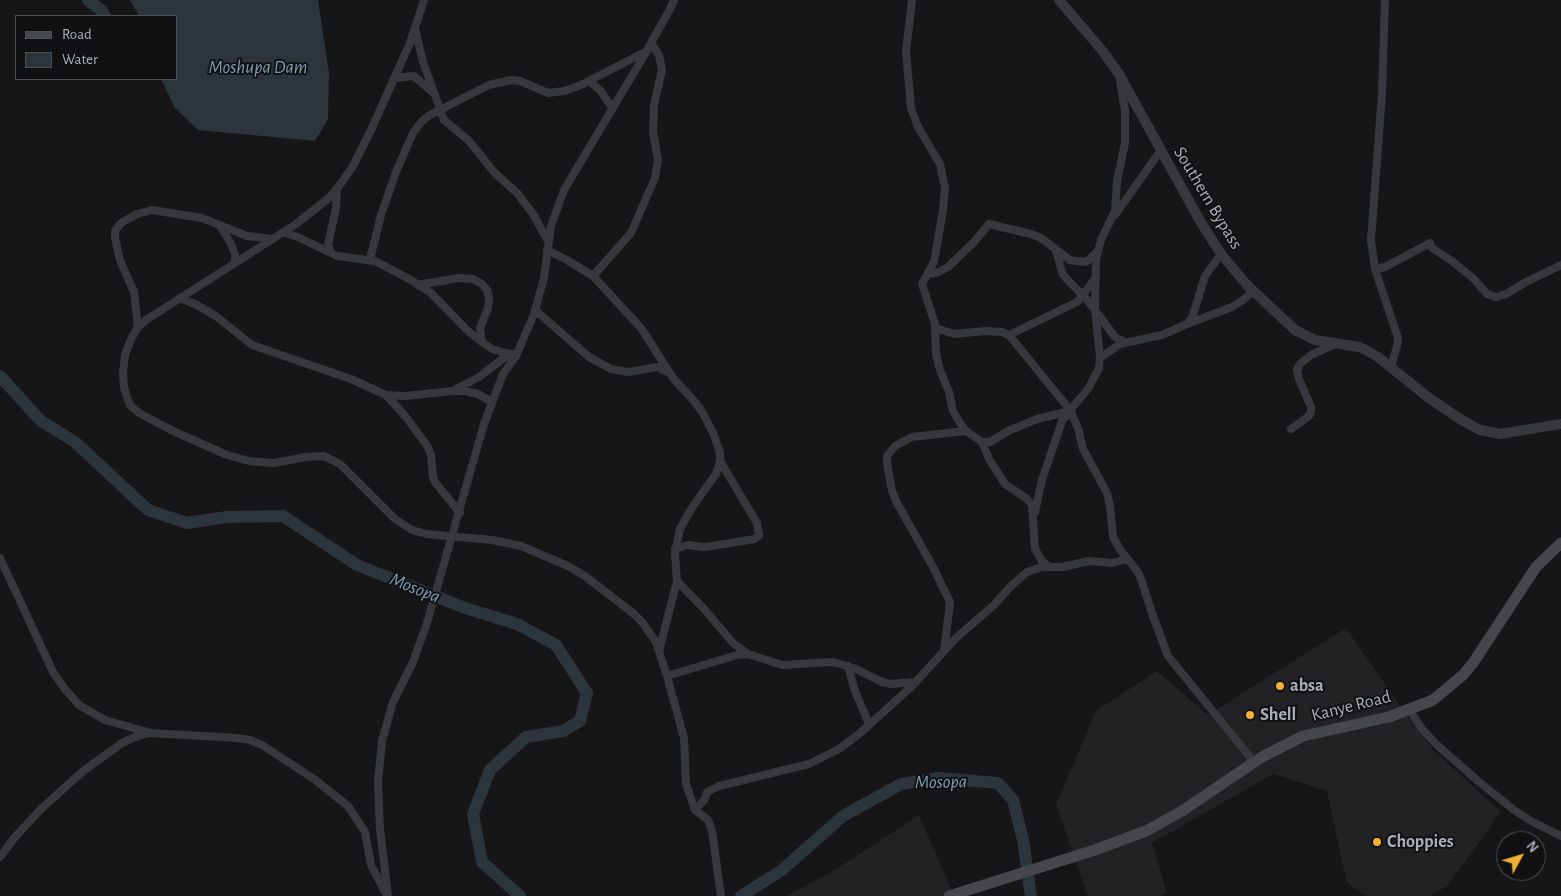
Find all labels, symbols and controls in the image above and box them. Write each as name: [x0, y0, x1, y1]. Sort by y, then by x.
legend: [15, 15, 178, 80]
text: Road: [62, 27, 92, 42]
text: Water: [62, 52, 98, 67]
water label: Moshupa Dam: [209, 56, 307, 78]
street label: Southern Bypass: [1169, 143, 1247, 253]
water label: Mosopa: [387, 568, 443, 608]
place label: absa: [1290, 675, 1324, 697]
marker: absa: [1274, 680, 1286, 692]
street label: Kanye Road: [1309, 686, 1393, 726]
place label: Shell: [1260, 704, 1296, 726]
marker: Shell: [1244, 709, 1256, 721]
water label: Mosopa: [915, 770, 967, 794]
place label: Choppies: [1387, 831, 1454, 853]
north arrow: [1496, 831, 1546, 881]
marker: Choppies: [1371, 836, 1383, 848]
text: N: [1523, 839, 1540, 855]

